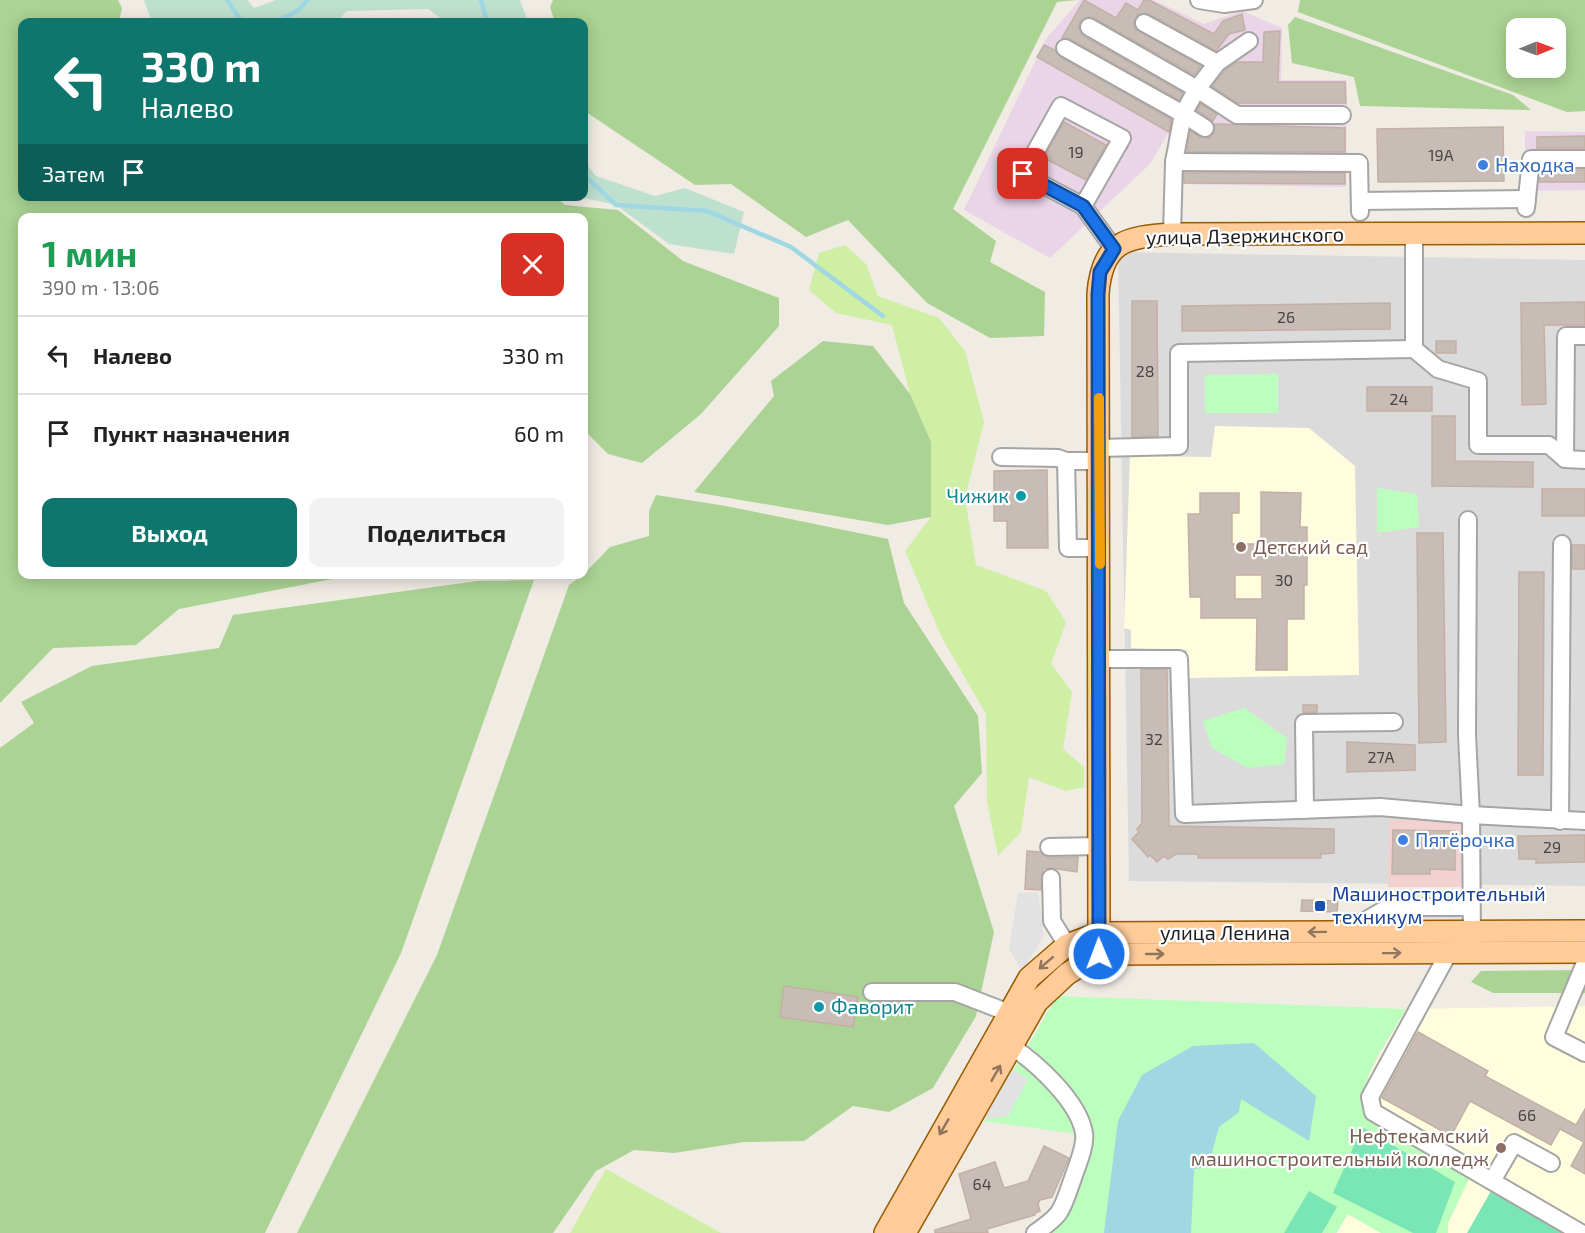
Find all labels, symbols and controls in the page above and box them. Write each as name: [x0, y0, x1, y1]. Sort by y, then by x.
north arrow: [1506, 18, 1566, 78]
map controls: [1506, 18, 1566, 78]
text: 330 m: [141, 40, 261, 90]
icon: left: [42, 42, 120, 120]
text: Налево: [141, 91, 234, 123]
house number: 19: [1068, 142, 1084, 161]
house number: 19А: [1428, 145, 1454, 164]
pin: [997, 148, 1048, 199]
place label: Находка: [1495, 152, 1574, 176]
icon: arrive: [117, 156, 150, 189]
icon: arrive: [1006, 157, 1039, 190]
marker: Находка: [1476, 158, 1490, 172]
text: Затем: [42, 160, 105, 186]
street label: улица Дзержинского: [1146, 221, 1344, 250]
text: 1 мин: [42, 231, 137, 274]
button: close: [501, 233, 564, 296]
text: 390 m · 13:06: [42, 275, 160, 299]
house number: 26: [1277, 307, 1295, 326]
icon: left: [42, 339, 75, 372]
text: Налево: [93, 342, 172, 368]
text: 330 m: [502, 342, 564, 368]
house number: 28: [1136, 361, 1154, 380]
house number: 24: [1390, 389, 1409, 408]
icon: arrive: [42, 417, 75, 450]
text: Пункт назначения: [93, 420, 290, 446]
text: 60 m: [514, 420, 564, 446]
place label: Чижик: [947, 483, 1009, 507]
marker: Чижик: [1014, 489, 1028, 503]
button: Выход: [42, 498, 297, 567]
button: Поделиться: [309, 498, 564, 567]
place label: Детский сад: [1253, 534, 1368, 558]
marker: Детский сад: [1234, 540, 1248, 554]
house number: 30: [1275, 570, 1293, 589]
house number: 32: [1145, 729, 1163, 748]
house number: 27А: [1367, 747, 1395, 766]
place label: Пятёрочка: [1415, 827, 1515, 851]
marker: Пятёрочка: [1396, 833, 1410, 847]
house number: 29: [1543, 837, 1561, 856]
place label: Машиностроительный техникум: [1332, 881, 1546, 929]
marker: Машиностроительный техникум: [1313, 899, 1327, 913]
street label: улица Ленина: [1160, 920, 1290, 945]
position arrow: [1067, 922, 1131, 986]
one-way arrow: [1307, 926, 1327, 938]
one-way arrow: [1381, 947, 1401, 959]
one-way arrow: [1144, 948, 1164, 960]
one-way arrow: [1039, 955, 1055, 969]
place label: Фаворит: [831, 994, 914, 1018]
marker: Фаворит: [812, 1000, 826, 1014]
one-way arrow: [991, 1064, 1002, 1082]
house number: 66: [1518, 1105, 1536, 1124]
one-way arrow: [938, 1118, 950, 1135]
place label: Нефтекамский машиностроительный колледж: [1191, 1123, 1489, 1170]
marker: Нефтекамский машиностроительный колледж: [1494, 1141, 1508, 1155]
house number: 64: [973, 1174, 992, 1193]

